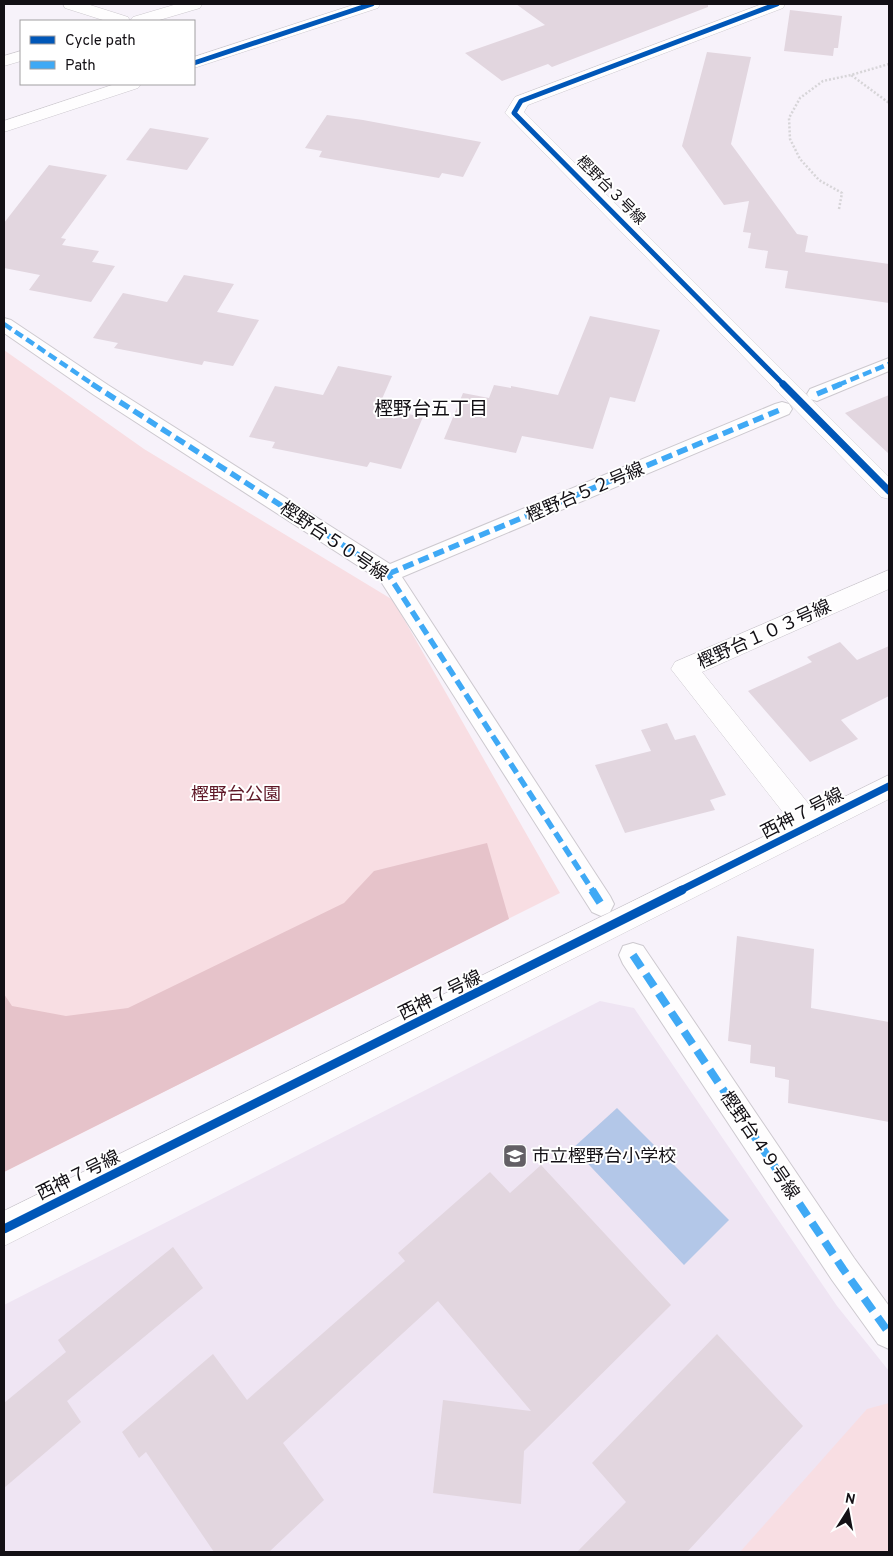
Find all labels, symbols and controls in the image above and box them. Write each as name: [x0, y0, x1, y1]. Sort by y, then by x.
legend: [20, 20, 195, 85]
text: Cycle path: [65, 32, 136, 51]
text: Path: [65, 57, 96, 76]
street label: 樫野台３号線: [571, 153, 648, 230]
district label: 樫野台五丁目: [374, 398, 488, 422]
street label: 樫野台５２号線: [523, 458, 648, 529]
street label: 樫野台５０号線: [275, 497, 392, 587]
street label: 樫野台１０３号線: [694, 596, 835, 675]
park label: 樫野台公園: [191, 784, 281, 807]
street label: 西神７号線: [757, 784, 848, 845]
street label: 西神７号線: [395, 966, 486, 1026]
street label: 樫野台４９号線: [714, 1087, 804, 1204]
school or university icon: 市立樫野台小学校: [502, 1143, 528, 1169]
street label: 西神７号線: [33, 1146, 124, 1206]
place label: 市立樫野台小学校: [532, 1146, 676, 1169]
north arrow: [823, 1486, 873, 1536]
text: N: [844, 1490, 857, 1509]

